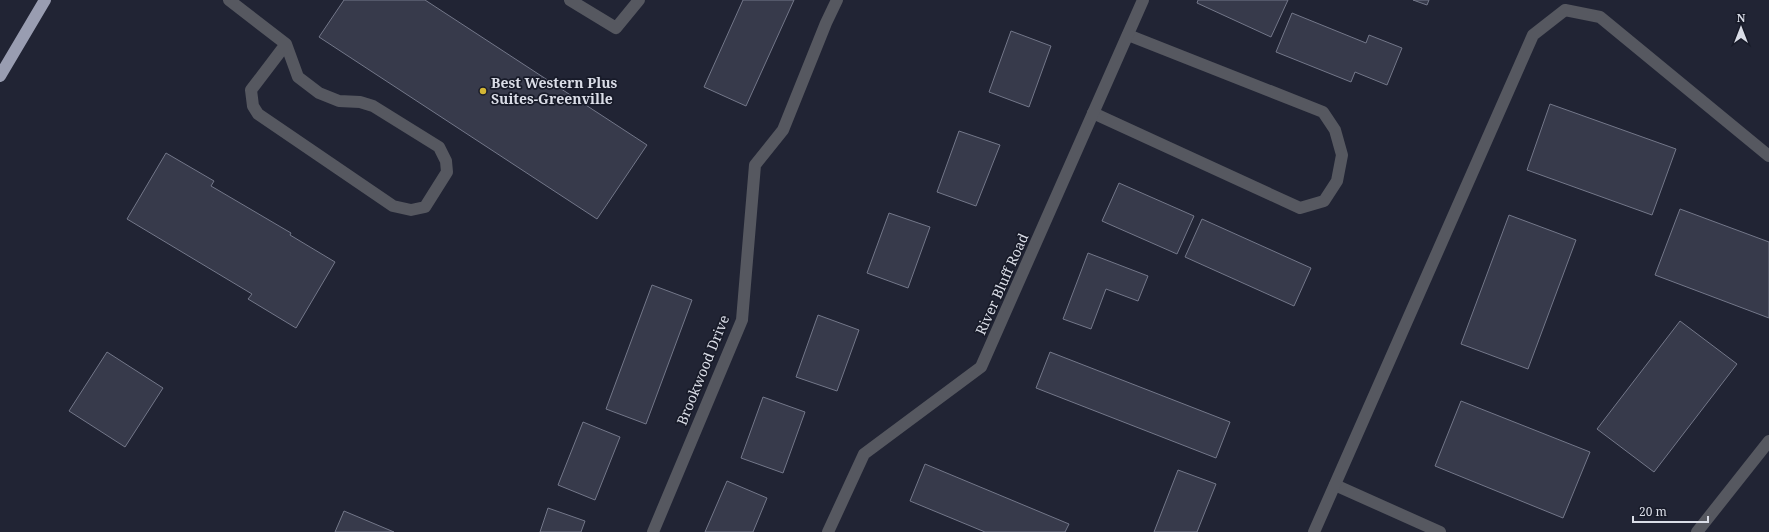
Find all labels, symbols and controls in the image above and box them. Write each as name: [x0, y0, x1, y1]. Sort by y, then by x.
north arrow: [1721, 8, 1761, 48]
text: N: [1737, 10, 1746, 25]
place label: Best Western Plus Suites-Greenville: [491, 73, 617, 108]
marker: Best Western Plus Suites-Greenville: [478, 86, 488, 96]
street label: River Bluff Road: [971, 230, 1033, 338]
street label: Brookwood Drive: [672, 312, 733, 428]
scale bar: [1633, 498, 1708, 524]
text: 20 m: [1639, 503, 1667, 520]

